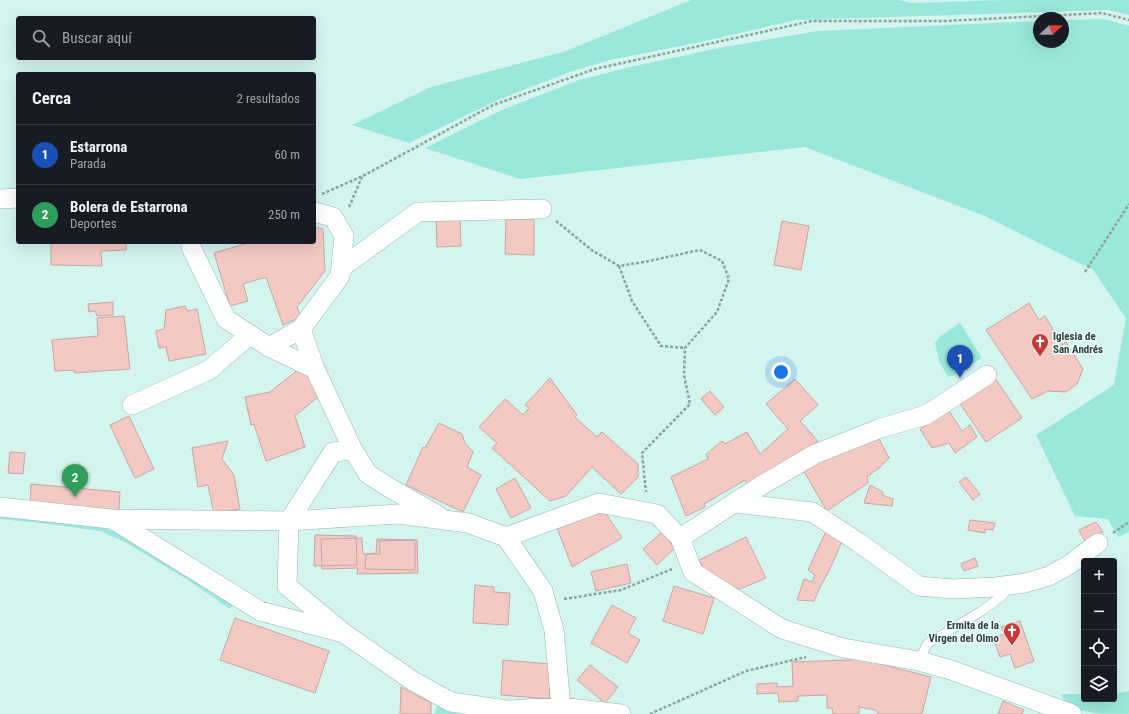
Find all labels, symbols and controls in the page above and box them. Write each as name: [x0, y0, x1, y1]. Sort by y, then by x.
north arrow: [1033, 12, 1069, 48]
search box: [16, 16, 316, 60]
icon: search: [30, 27, 52, 49]
text: Buscar aquí: [62, 29, 132, 47]
text: Cerca: [32, 88, 71, 108]
text: 2 resultados: [236, 91, 300, 106]
text: Estarrona: [70, 138, 127, 156]
text: 1: [42, 147, 48, 162]
text: 60 m: [274, 147, 300, 162]
text: Parada: [70, 156, 106, 171]
text: Bolera de Estarrona: [70, 198, 188, 216]
text: 2: [42, 207, 48, 222]
text: 250 m: [268, 207, 300, 222]
text: Deportes: [70, 216, 117, 231]
place label: Iglesia de San Andrés: [1053, 330, 1103, 356]
church icon: Iglesia de San Andrés: [1030, 332, 1050, 357]
pin: 1: [947, 345, 973, 378]
your location: [771, 362, 791, 382]
pin: 2: [62, 464, 88, 497]
map controls: [1081, 558, 1117, 702]
button: +: [1081, 558, 1117, 594]
button: −: [1081, 594, 1117, 630]
place label: Ermita de la Virgen del Olmo: [929, 619, 1000, 645]
church icon: Ermita de la Virgen del Olmo: [1002, 621, 1022, 646]
button: locate: [1081, 630, 1117, 666]
button: layers: [1081, 666, 1117, 702]

